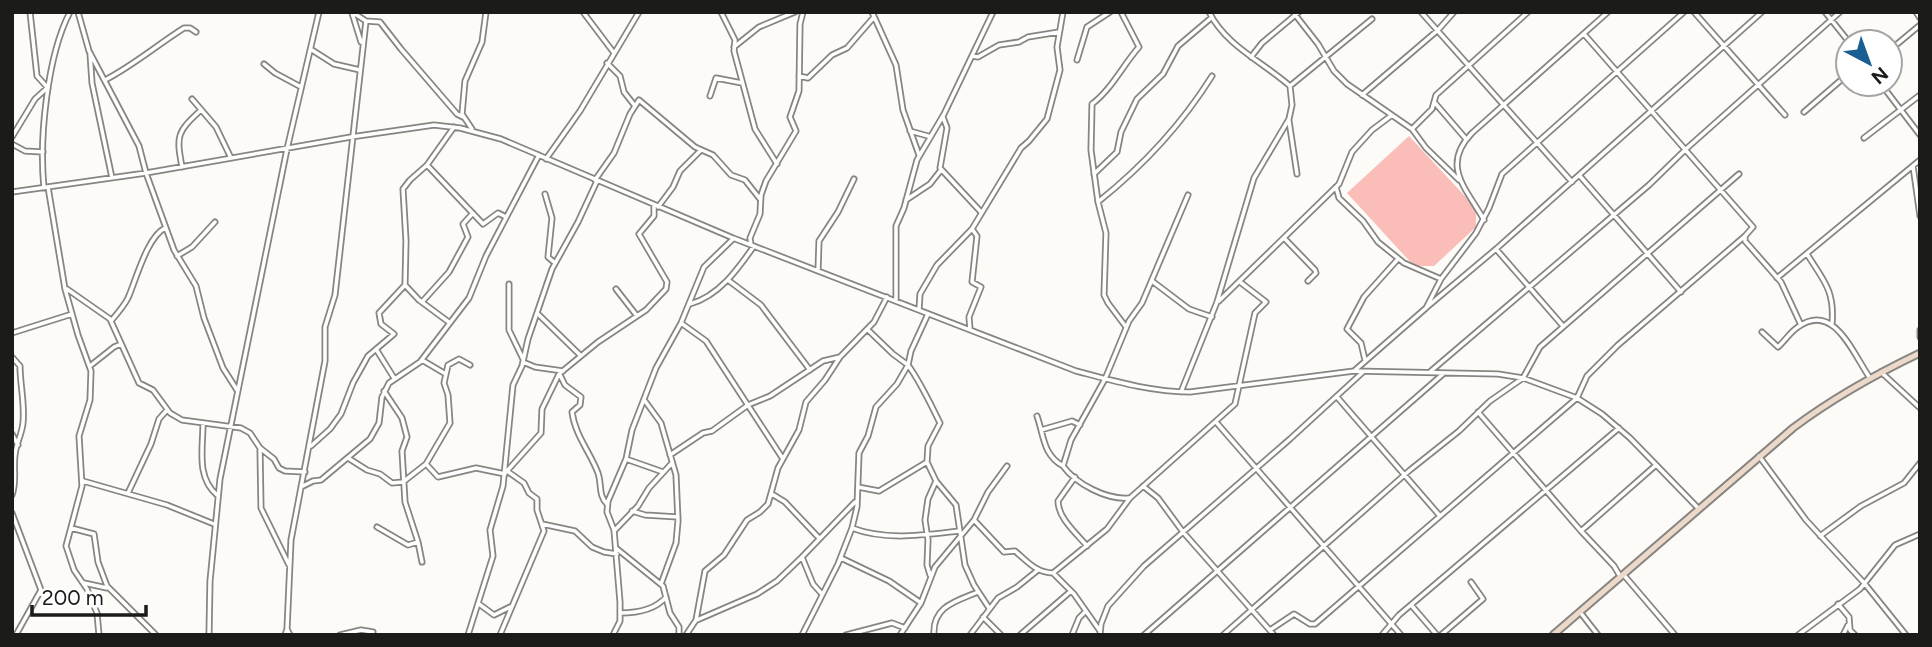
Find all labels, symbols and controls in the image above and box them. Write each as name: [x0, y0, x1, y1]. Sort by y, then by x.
north arrow: [1834, 28, 1904, 98]
text: N: [1867, 62, 1893, 89]
scale bar: [32, 574, 145, 618]
text: 200 m: [42, 585, 104, 610]

